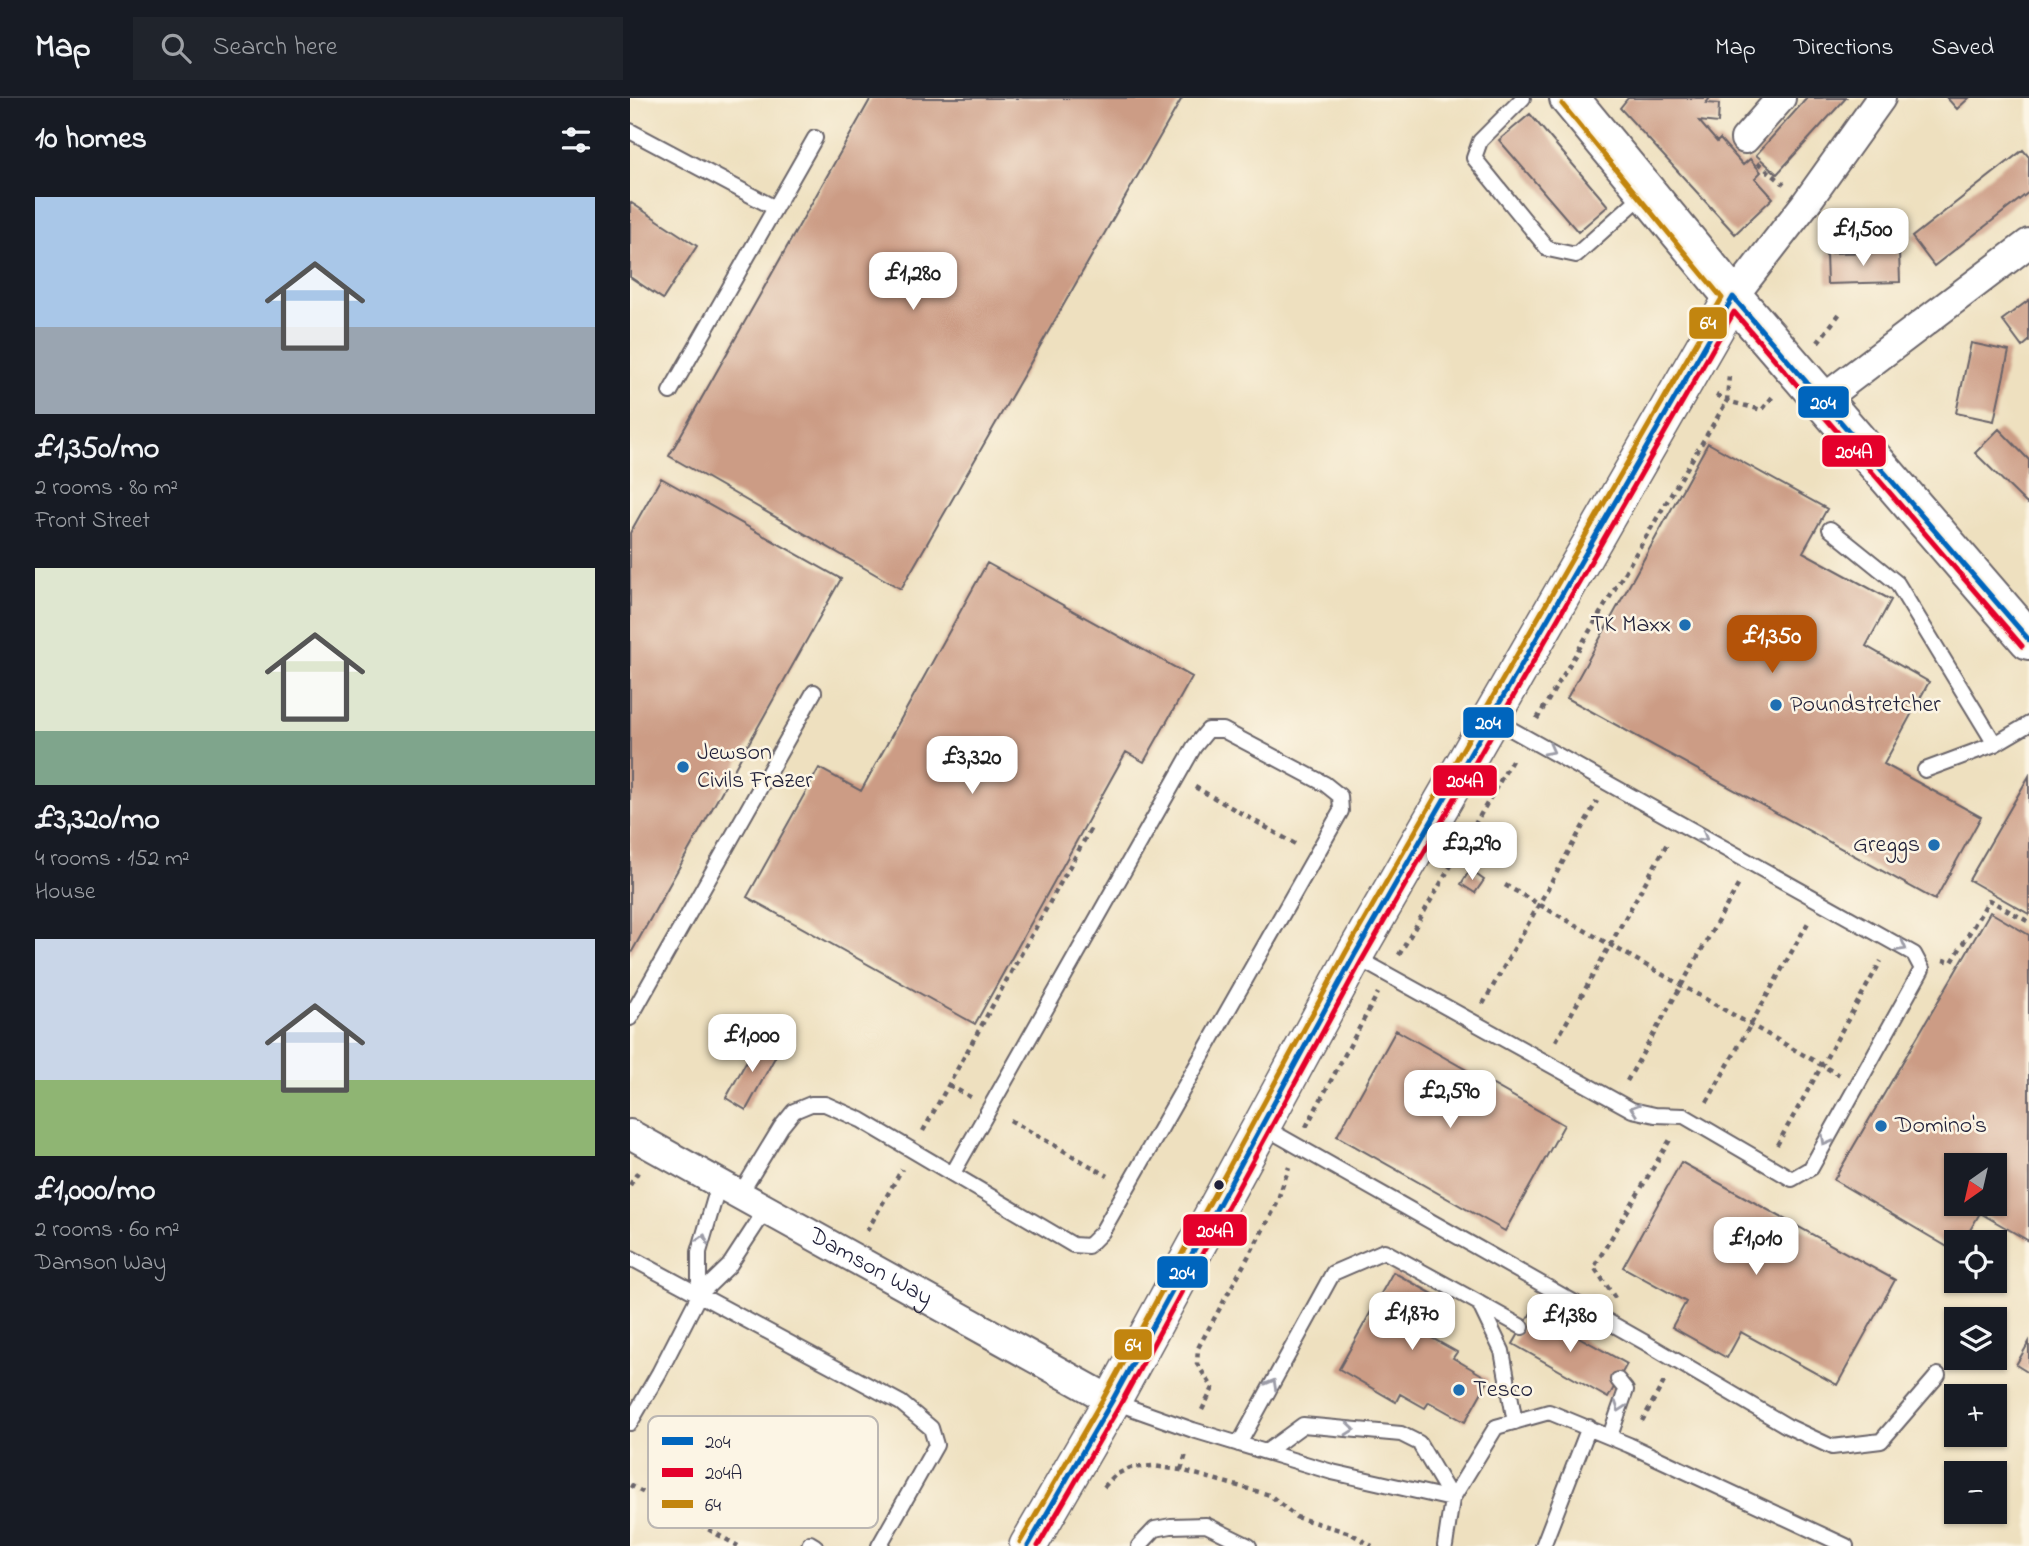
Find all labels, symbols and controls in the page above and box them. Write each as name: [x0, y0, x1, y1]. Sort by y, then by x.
search box: [133, 17, 623, 80]
text: Map: [35, 24, 91, 72]
icon: search: [157, 29, 195, 67]
text: Search here: [213, 29, 337, 67]
text: Map: [1715, 31, 1756, 66]
text: Directions: [1794, 31, 1893, 66]
text: Saved: [1931, 31, 1994, 66]
text: 10 homes: [35, 118, 147, 162]
icon: filters: [557, 121, 595, 159]
pin: £1,500: [1806, 208, 1920, 268]
text: £1,500: [1834, 214, 1892, 247]
icon: home: [252, 243, 378, 369]
pin: £1,280: [856, 252, 970, 312]
text: £1,280: [885, 258, 941, 291]
line badge: 64: [1688, 306, 1728, 340]
text: 64: [1700, 311, 1716, 338]
line badge: 204: [1797, 385, 1850, 419]
text: 204: [1809, 391, 1836, 418]
text: £1,350/mo: [35, 428, 159, 472]
line badge: 204A: [1821, 434, 1887, 468]
text: 204A: [1834, 440, 1873, 467]
text: 2 rooms · 80 m²: [35, 472, 178, 505]
text: Front Street: [35, 505, 150, 538]
place label: TK Maxx: [1591, 608, 1671, 643]
icon: home: [252, 614, 378, 740]
pin: £1,350: [1715, 616, 1829, 675]
marker: TK Maxx: [1677, 617, 1693, 633]
text: £1,350: [1743, 621, 1801, 654]
place label: Poundstretcher: [1790, 688, 1941, 723]
marker: Poundstretcher: [1768, 697, 1784, 713]
line badge: 204: [1462, 706, 1515, 739]
text: 204: [1474, 711, 1501, 738]
place label: Jewson Civils Frazer: [697, 736, 813, 799]
pin: £3,320: [915, 736, 1029, 796]
text: £3,320: [943, 742, 1001, 775]
one-way arrow: [1543, 742, 1555, 756]
marker: Jewson Civils Frazer: [675, 759, 691, 775]
line badge: 204A: [1432, 764, 1498, 797]
text: 204A: [1445, 769, 1484, 796]
text: £3,320/mo: [35, 799, 160, 843]
pin: £2,290: [1415, 822, 1529, 882]
text: £2,290: [1443, 828, 1501, 861]
place label: Greggs: [1853, 828, 1920, 863]
one-way arrow: [1696, 829, 1709, 842]
marker: Greggs: [1926, 837, 1942, 853]
text: 4 rooms · 152 m²: [35, 843, 190, 876]
text: House: [35, 876, 95, 909]
one-way arrow: [1895, 939, 1907, 952]
icon: home: [252, 985, 378, 1111]
pin: £1,000: [695, 1014, 809, 1074]
text: £1,000: [724, 1020, 780, 1053]
pin: £2,590: [1393, 1070, 1507, 1130]
text: £2,590: [1420, 1076, 1480, 1109]
one-way arrow: [1630, 1103, 1642, 1117]
place label: Domino's: [1894, 1109, 1987, 1144]
marker: Domino's: [1873, 1118, 1889, 1134]
one-way arrow: [1821, 1134, 1834, 1147]
north arrow: [1944, 1153, 2007, 1216]
map controls: [1944, 1153, 2007, 1524]
text: £1,000/mo: [35, 1170, 156, 1214]
unlabelled marker: [1212, 1178, 1226, 1192]
line badge: 204A: [1182, 1213, 1248, 1247]
text: 2 rooms · 60 m²: [35, 1214, 180, 1247]
street label: Damson Way: [801, 1218, 939, 1317]
pin: £1,010: [1699, 1218, 1813, 1277]
text: 204A: [1195, 1219, 1234, 1246]
text: £1,010: [1730, 1223, 1782, 1256]
button: locate: [1944, 1230, 2007, 1293]
one-way arrow: [694, 1233, 709, 1245]
text: Damson Way: [35, 1247, 166, 1280]
line badge: 204: [1156, 1255, 1209, 1289]
text: 204: [1168, 1261, 1195, 1288]
pin: £1,870: [1355, 1292, 1469, 1352]
pin: £1,380: [1513, 1294, 1627, 1354]
text: £1,870: [1385, 1298, 1439, 1331]
text: £1,380: [1543, 1300, 1597, 1333]
button: layers: [1944, 1307, 2007, 1370]
line badge: 64: [1113, 1328, 1153, 1361]
text: 64: [1125, 1333, 1141, 1360]
place label: Tesco: [1473, 1373, 1533, 1408]
one-way arrow: [1263, 1379, 1277, 1392]
marker: Tesco: [1451, 1382, 1467, 1398]
button: +: [1944, 1384, 2007, 1447]
one-way arrow: [1614, 1401, 1628, 1413]
legend: [648, 1416, 878, 1528]
one-way arrow: [1344, 1421, 1355, 1436]
text: 204: [705, 1430, 731, 1457]
text: 204A: [705, 1461, 742, 1488]
button: −: [1944, 1461, 2007, 1524]
text: 64: [705, 1493, 721, 1520]

